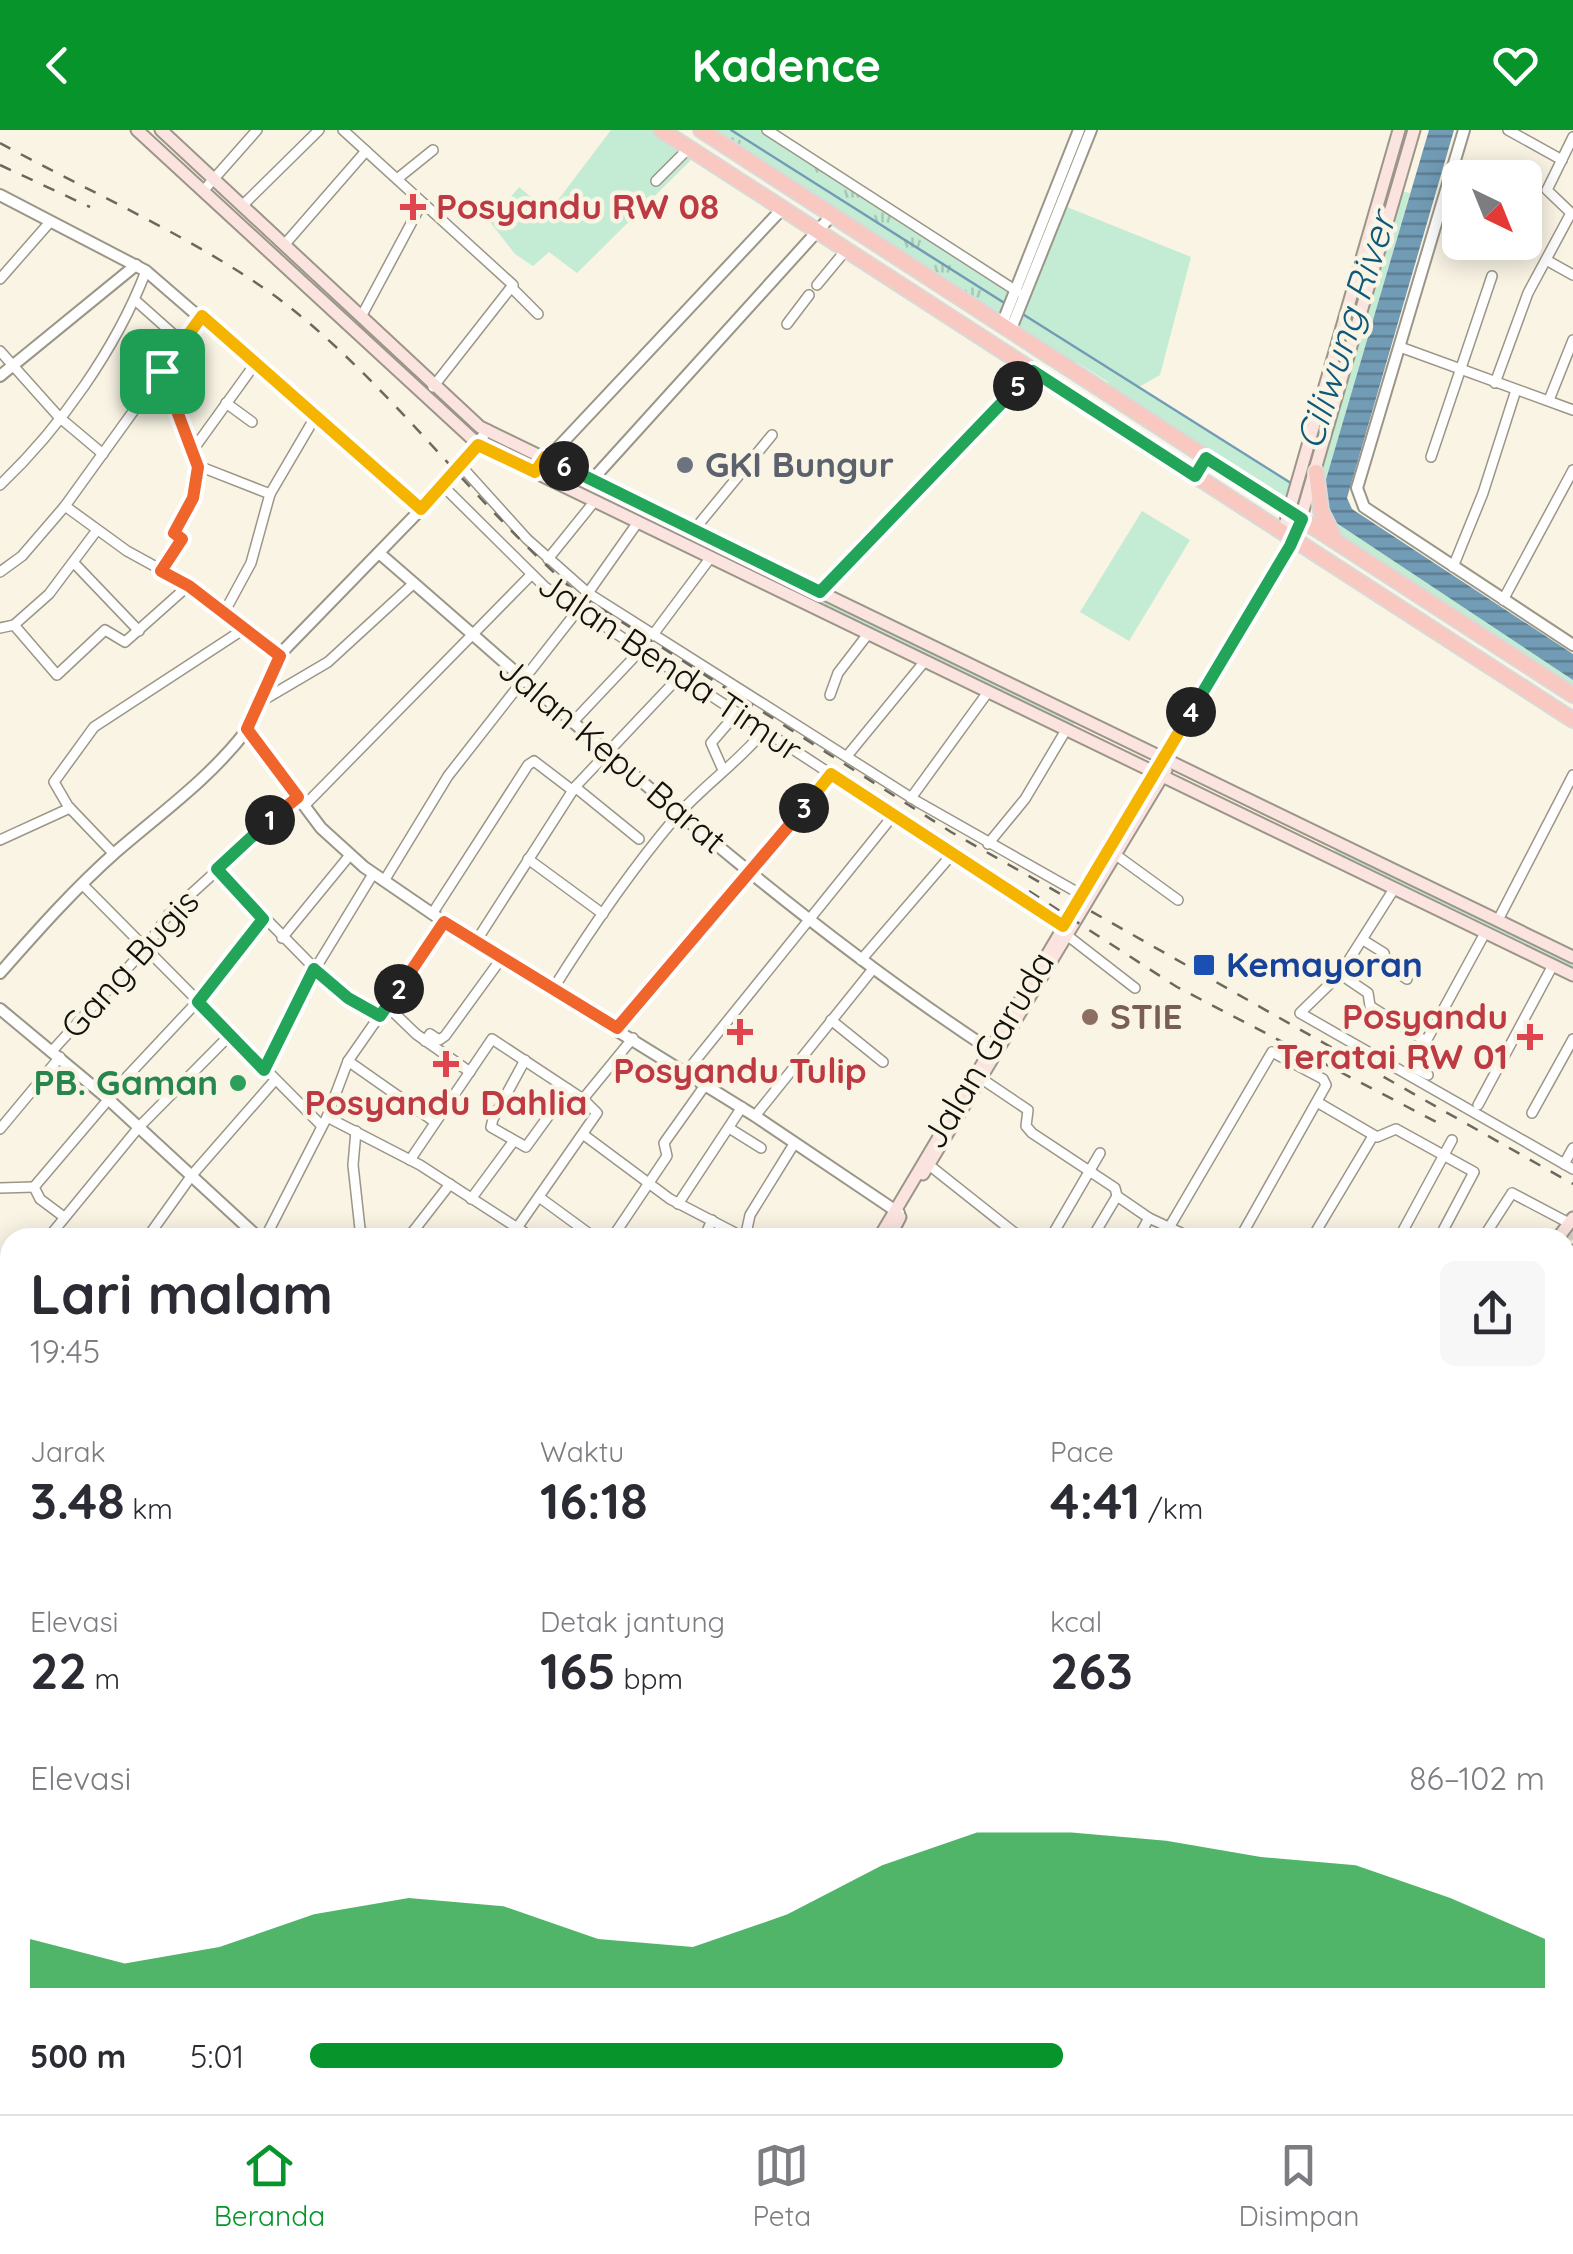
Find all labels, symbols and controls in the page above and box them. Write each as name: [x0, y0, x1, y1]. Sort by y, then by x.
text: Kadence: [692, 37, 881, 93]
icon: back: [30, 38, 85, 93]
icon: heart: [1488, 38, 1543, 93]
north arrow: [1442, 160, 1542, 260]
map controls: [1442, 160, 1542, 260]
place label: Posyandu RW 08: [436, 184, 719, 228]
marker: Posyandu RW 08: [400, 194, 426, 220]
water label: Ciliwung River: [1284, 202, 1407, 455]
pin: [120, 329, 205, 414]
icon: arrive: [135, 344, 190, 399]
pin: 5: [993, 361, 1043, 411]
text: 5: [1010, 368, 1026, 403]
pin: 6: [539, 441, 589, 491]
place label: GKI Bungur: [705, 442, 894, 486]
text: 6: [556, 448, 572, 483]
marker: GKI Bungur: [674, 454, 696, 476]
street label: Jalan Benda Timur: [530, 562, 811, 771]
street label: Jalan Kepu Barat: [490, 646, 735, 862]
pin: 4: [1166, 687, 1216, 737]
text: 4: [1183, 694, 1199, 729]
pin: 3: [779, 783, 829, 833]
text: 3: [796, 790, 812, 825]
pin: 1: [245, 795, 295, 845]
text: 1: [265, 802, 275, 837]
street label: Gang Bugis: [51, 880, 208, 1047]
place label: Kemayoran: [1226, 942, 1423, 986]
street label: Jalan Garuda: [911, 943, 1063, 1156]
marker: Kemayoran: [1191, 952, 1217, 978]
pin: 2: [374, 964, 424, 1014]
text: 2: [391, 971, 407, 1006]
place label: STIE: [1110, 994, 1182, 1038]
place label: Posyandu Teratai RW 01: [1277, 994, 1508, 1078]
marker: STIE: [1079, 1006, 1101, 1028]
marker: Posyandu Tulip: [727, 1019, 753, 1045]
marker: Posyandu Teratai RW 01: [1517, 1024, 1543, 1050]
place label: Posyandu Tulip: [613, 1048, 867, 1092]
marker: Posyandu Dahlia: [433, 1051, 459, 1077]
place label: PB. Gaman: [34, 1060, 218, 1104]
marker: PB. Gaman: [227, 1072, 249, 1094]
place label: Posyandu Dahlia: [305, 1080, 587, 1124]
text: Lari malam: [30, 1259, 333, 1328]
button: share: [1440, 1261, 1545, 1366]
text: 19:45: [30, 1331, 100, 1371]
text: Jarak: [30, 1434, 105, 1469]
text: Waktu: [540, 1434, 624, 1469]
text: Pace: [1050, 1434, 1114, 1469]
text: 3.48: [30, 1469, 125, 1532]
text: 16:18: [540, 1469, 648, 1532]
text: 4:41: [1050, 1469, 1140, 1532]
text: km: [125, 1491, 173, 1526]
text: /km: [1140, 1491, 1203, 1526]
text: Elevasi: [30, 1604, 119, 1639]
text: Detak jantung: [540, 1604, 725, 1639]
text: kcal: [1050, 1604, 1102, 1639]
text: 22: [30, 1639, 87, 1702]
text: 165: [540, 1639, 616, 1702]
text: 263: [1050, 1639, 1133, 1702]
text: m: [87, 1661, 120, 1696]
text: bpm: [616, 1661, 683, 1696]
text: Elevasi: [30, 1758, 131, 1798]
text: 86–102 m: [1409, 1758, 1545, 1798]
text: 500 m: [30, 2036, 126, 2076]
text: 5:01: [190, 2036, 244, 2076]
tab: Beranda: [214, 2138, 325, 2233]
tab: Peta: [752, 2138, 811, 2233]
tab: Disimpan: [1238, 2138, 1359, 2233]

